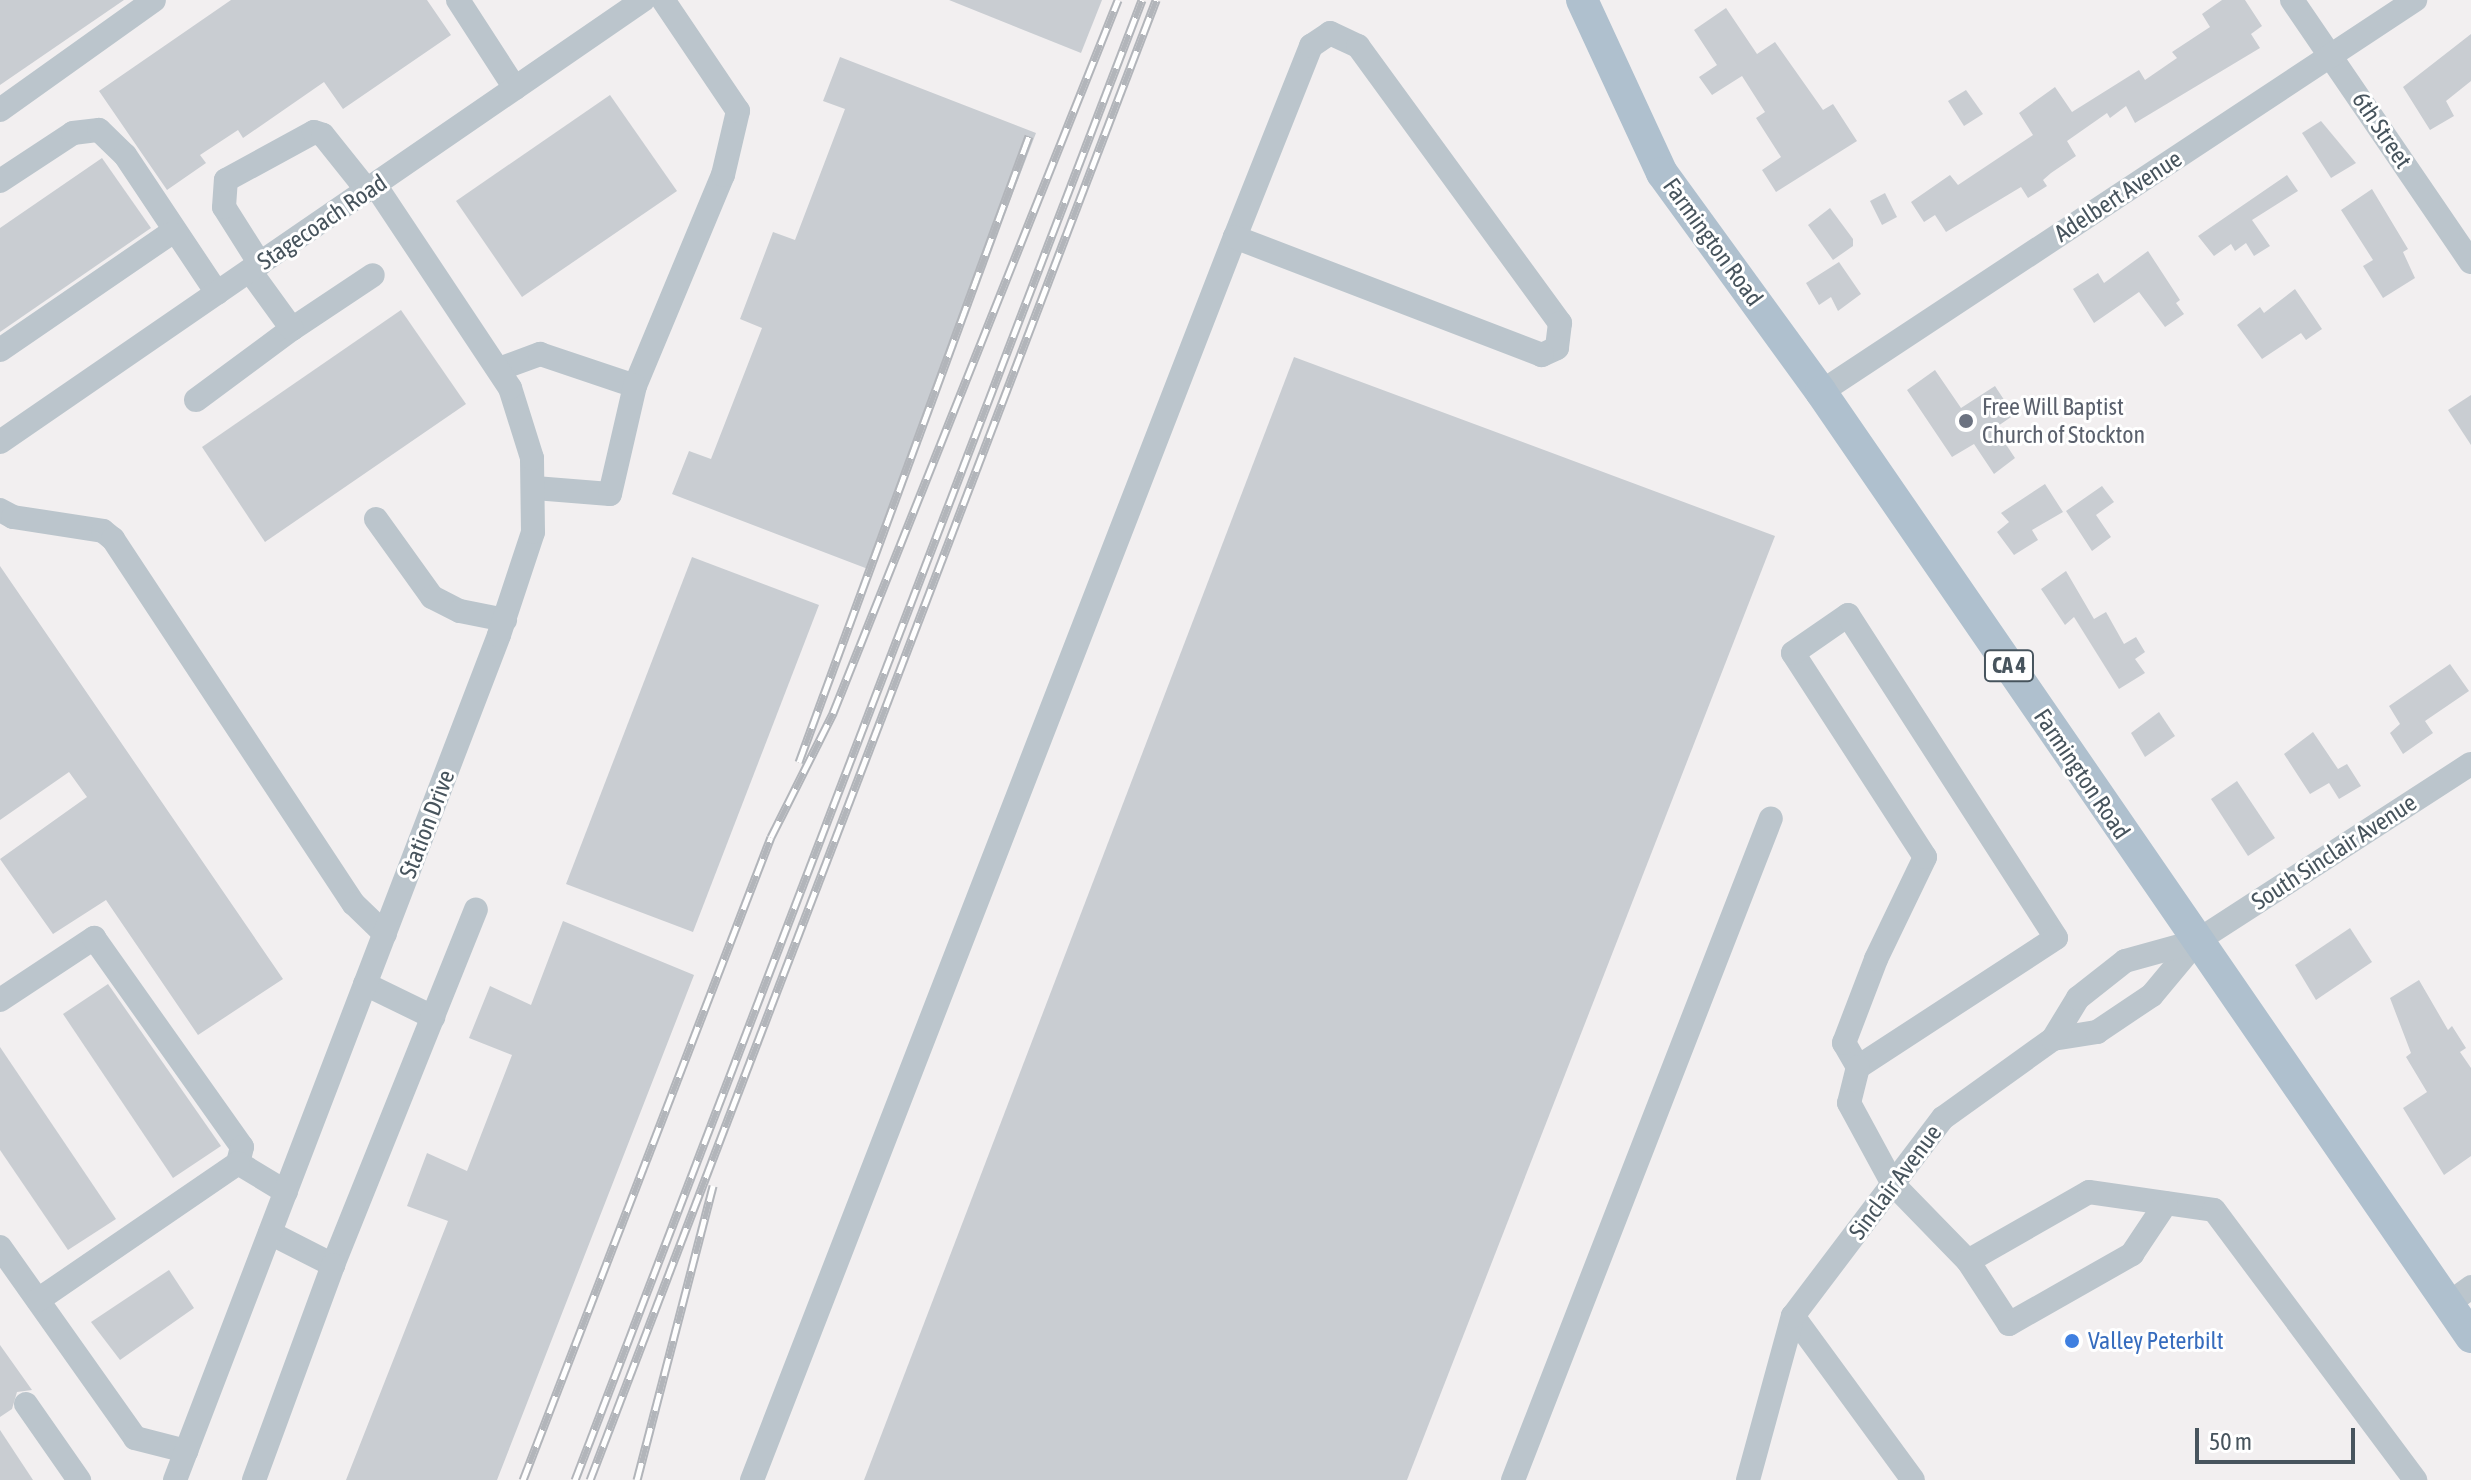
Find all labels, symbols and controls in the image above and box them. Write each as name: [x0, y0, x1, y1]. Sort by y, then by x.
street label: 6th Street: [2346, 86, 2418, 174]
street label: Adelbert Avenue: [2049, 144, 2187, 248]
street label: Stagecoach Road: [252, 168, 392, 276]
street label: Farmington Road: [1657, 173, 1769, 311]
place label: Free Will Baptist Church of Stockton: [1982, 393, 2145, 449]
marker: Free Will Baptist Church of Stockton: [1957, 412, 1975, 430]
road number: CA 4: [1983, 648, 2035, 684]
street label: Farmington Road: [2028, 703, 2136, 845]
street label: Station Drive: [393, 766, 461, 882]
street label: South Sinclair Avenue: [2246, 788, 2422, 916]
street label: Sinclair Avenue: [1843, 1119, 1947, 1245]
place label: Valley Peterbilt: [2088, 1327, 2224, 1355]
marker: Valley Peterbilt: [2063, 1332, 2081, 1350]
scale bar: [2199, 1412, 2359, 1462]
text: 50 m: [2209, 1428, 2252, 1455]

